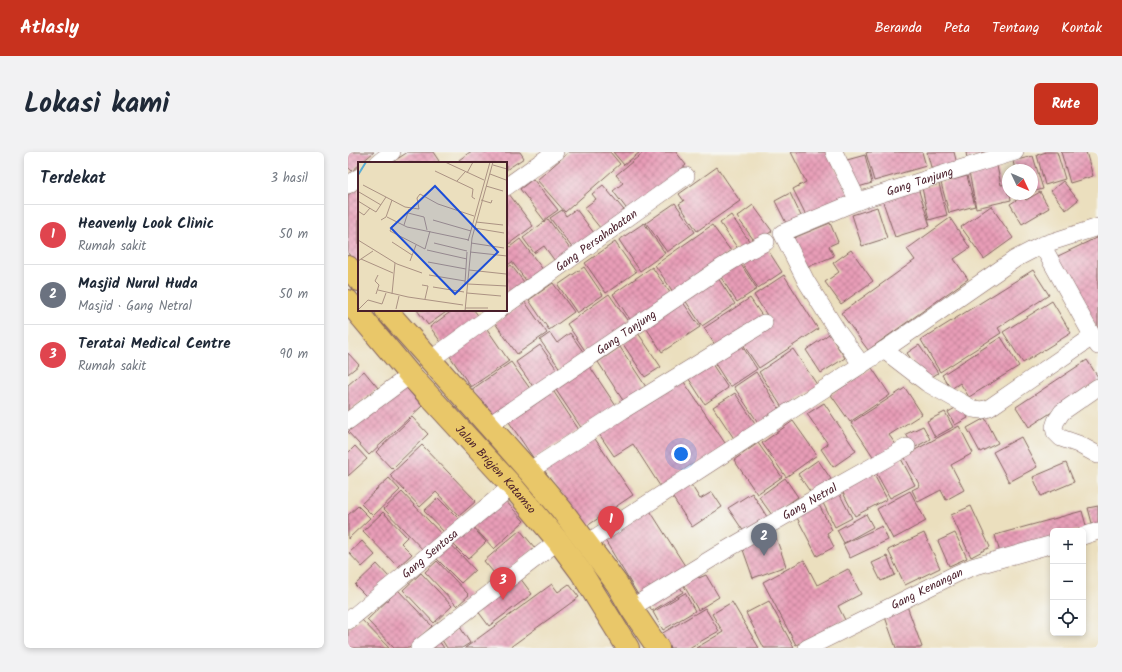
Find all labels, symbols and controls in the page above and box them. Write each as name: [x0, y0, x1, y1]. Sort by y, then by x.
text: Atlasly: [20, 13, 79, 43]
text: Beranda: [875, 17, 922, 39]
text: Peta: [944, 17, 970, 39]
text: Tentang: [992, 17, 1039, 39]
text: Kontak: [1061, 17, 1102, 39]
text: Lokasi kami: [24, 82, 170, 127]
button: Rute: [1034, 83, 1098, 125]
inset map: [358, 162, 507, 311]
street label: Gang Tanjung: [884, 162, 956, 201]
north arrow: [1002, 164, 1038, 200]
text: Terdekat: [40, 165, 106, 192]
text: 3 hasil: [270, 168, 308, 189]
street label: Gang Persahabatan: [551, 204, 641, 276]
text: Heavenly Look Clinic: [78, 212, 214, 236]
text: 1: [51, 224, 55, 245]
text: 50 m: [279, 224, 308, 245]
text: Rumah sakit: [78, 236, 146, 257]
text: Masjid Nurul Huda: [78, 272, 198, 296]
text: 2: [49, 284, 57, 305]
text: 50 m: [279, 284, 308, 305]
text: Masjid · Gang Netral: [78, 296, 192, 317]
street label: Gang Tanjung: [592, 305, 660, 359]
text: Teratai Medical Centre: [78, 332, 230, 356]
text: 3: [49, 344, 57, 365]
text: 90 m: [280, 344, 308, 365]
text: Rumah sakit: [78, 356, 146, 377]
street label: Jalan Brigjen Katamso: [451, 420, 541, 518]
your location: [671, 444, 691, 464]
street label: Gang Netral: [779, 478, 841, 525]
pin: 1: [598, 506, 624, 539]
pin: 2: [751, 523, 777, 556]
street label: Gang Sentosa: [397, 524, 463, 583]
map controls: [1050, 528, 1086, 636]
button: +: [1050, 528, 1086, 564]
street label: Gang Kenangan: [888, 563, 966, 614]
button: −: [1050, 564, 1086, 600]
pin: 3: [490, 567, 516, 600]
button: locate: [1050, 600, 1086, 636]

